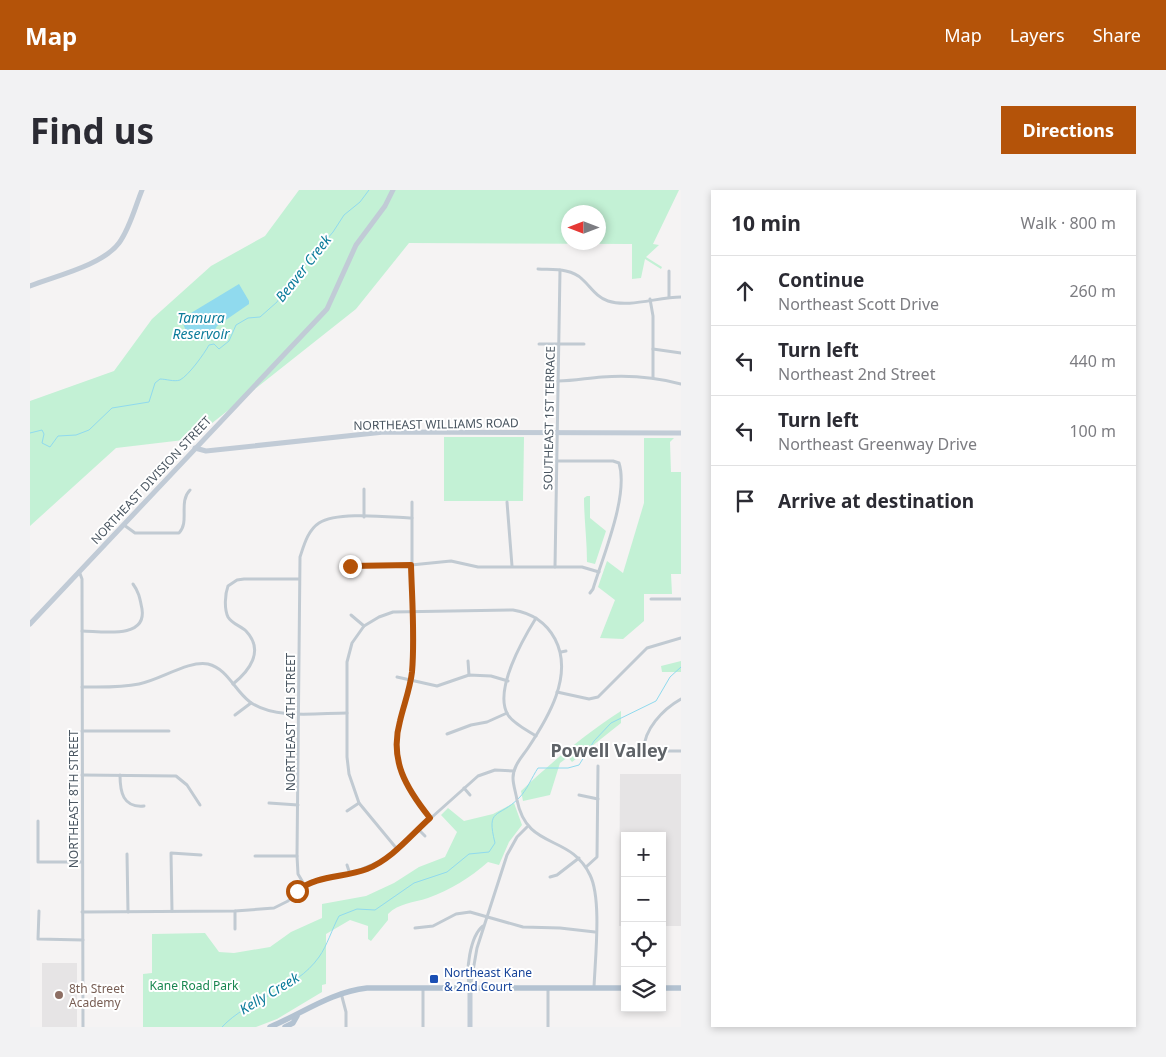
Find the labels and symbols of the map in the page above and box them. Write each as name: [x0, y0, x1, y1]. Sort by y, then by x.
north arrow: [561, 205, 606, 250]
water label: Beaver Creek: [271, 230, 336, 306]
water label: Tamura Reservoir: [172, 308, 230, 343]
street label: SOUTHEAST 1ST TERRACE: [539, 346, 559, 490]
street label: NORTHEAST DIVISION STREET: [87, 412, 215, 548]
street label: NORTHEAST WILLIAMS ROAD: [353, 414, 519, 434]
route end: [339, 555, 362, 578]
street label: NORTHEAST 4TH STREET: [282, 652, 299, 791]
street label: NORTHEAST 8TH STREET: [65, 729, 82, 868]
district label: Powell Valley: [550, 738, 668, 762]
route start: [286, 880, 309, 903]
place label: Northeast Kane & 2nd Court: [444, 964, 532, 995]
water label: Kelly Creek: [236, 967, 303, 1018]
marker: Northeast Kane & 2nd Court: [428, 973, 440, 985]
park label: Kane Road Park: [150, 977, 239, 994]
place label: 8th Street Academy: [69, 980, 125, 1011]
marker: 8th Street Academy: [53, 989, 65, 1001]

